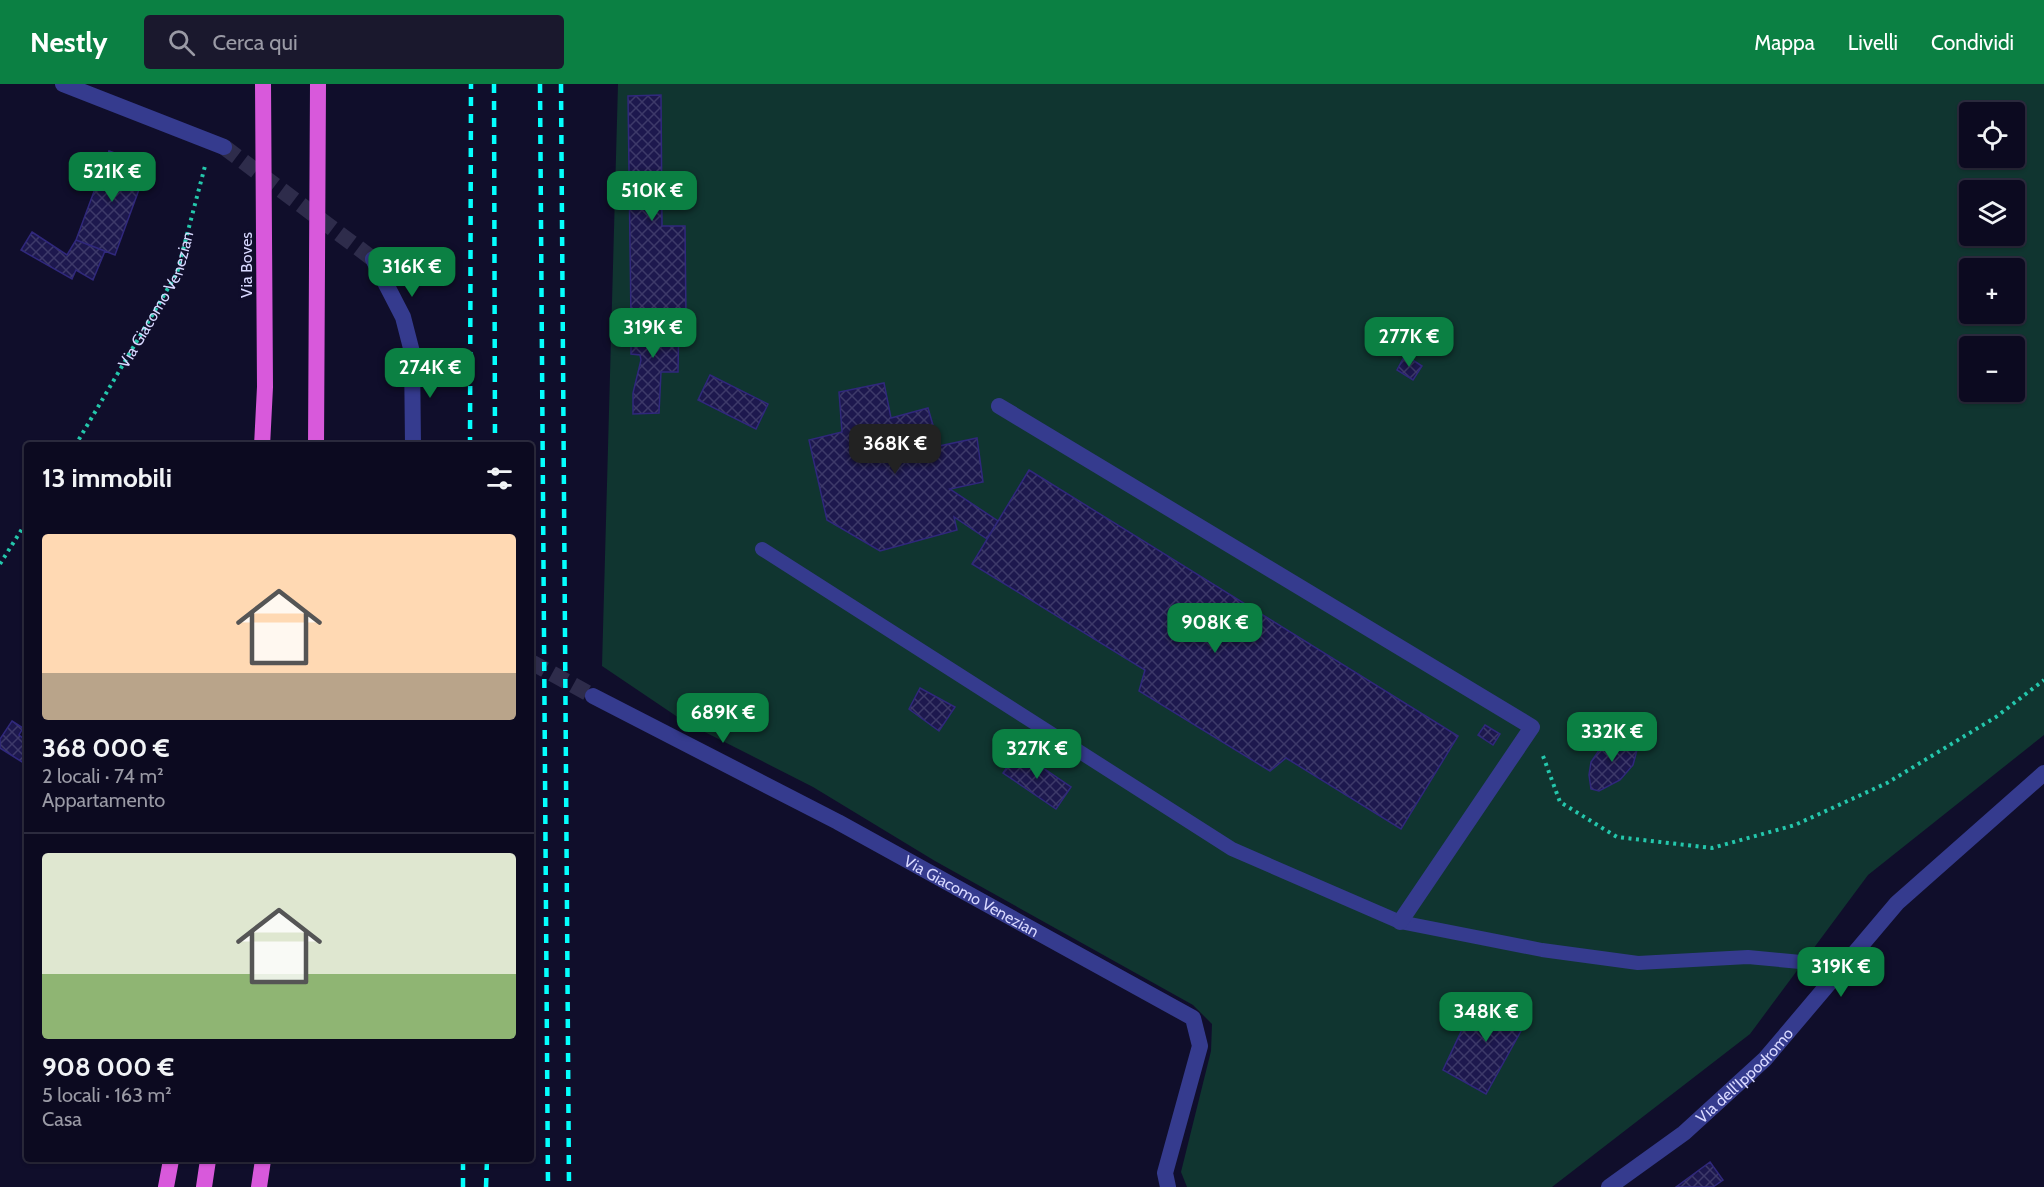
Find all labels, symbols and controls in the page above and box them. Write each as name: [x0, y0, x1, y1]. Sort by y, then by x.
search box: [144, 15, 564, 69]
text: Nestly: [30, 25, 108, 59]
icon: search: [165, 26, 198, 59]
text: Cerca qui: [213, 29, 298, 56]
text: Mappa: [1754, 30, 1815, 55]
text: Livelli: [1848, 30, 1898, 55]
text: Condividi: [1931, 30, 2014, 55]
map controls: [1959, 102, 2025, 402]
button: locate: [1959, 102, 2025, 168]
pin: 521K €: [63, 152, 161, 203]
text: 521K €: [83, 159, 141, 183]
pin: 510K €: [603, 171, 701, 222]
text: 510K €: [621, 178, 683, 202]
button: layers: [1959, 180, 2025, 246]
street label: Via Giacomo Venezian: [114, 229, 198, 371]
street label: Via Boves: [237, 232, 256, 298]
pin: 316K €: [363, 247, 461, 298]
text: 316K €: [382, 254, 442, 278]
button: +: [1959, 258, 2025, 324]
pin: 319K €: [604, 308, 702, 359]
text: 319K €: [623, 315, 683, 339]
pin: 277K €: [1360, 317, 1458, 368]
text: 277K €: [1379, 324, 1439, 348]
button: −: [1959, 336, 2025, 402]
pin: 274K €: [381, 348, 479, 399]
text: 274K €: [399, 355, 461, 379]
pin: 368K €: [846, 424, 944, 475]
text: 368K €: [863, 431, 927, 455]
text: 13 immobili: [42, 462, 172, 494]
icon: filters: [483, 462, 516, 495]
icon: home: [225, 573, 333, 681]
pin: 908K €: [1166, 603, 1264, 654]
text: 908K €: [1181, 610, 1249, 634]
pin: 689K €: [674, 693, 772, 744]
text: 689K €: [691, 700, 755, 724]
pin: 332K €: [1563, 712, 1661, 763]
text: 332K €: [1581, 719, 1643, 743]
pin: 327K €: [988, 729, 1086, 780]
text: 368 000 €: [42, 732, 170, 764]
text: 327K €: [1006, 736, 1068, 760]
text: 2 locali · 74 m²: [42, 764, 164, 788]
text: Appartamento: [42, 788, 165, 812]
street label: Via Giacomo Venezian: [901, 851, 1042, 941]
icon: home: [225, 892, 333, 1000]
pin: 319K €: [1792, 947, 1890, 998]
text: 319K €: [1811, 954, 1871, 978]
pin: 348K €: [1437, 992, 1535, 1043]
text: 348K €: [1453, 999, 1519, 1023]
street label: Via dell'Ippodromo: [1692, 1024, 1797, 1127]
text: 908 000 €: [42, 1051, 174, 1083]
text: 5 locali · 163 m²: [42, 1083, 172, 1107]
text: Casa: [42, 1107, 82, 1131]

